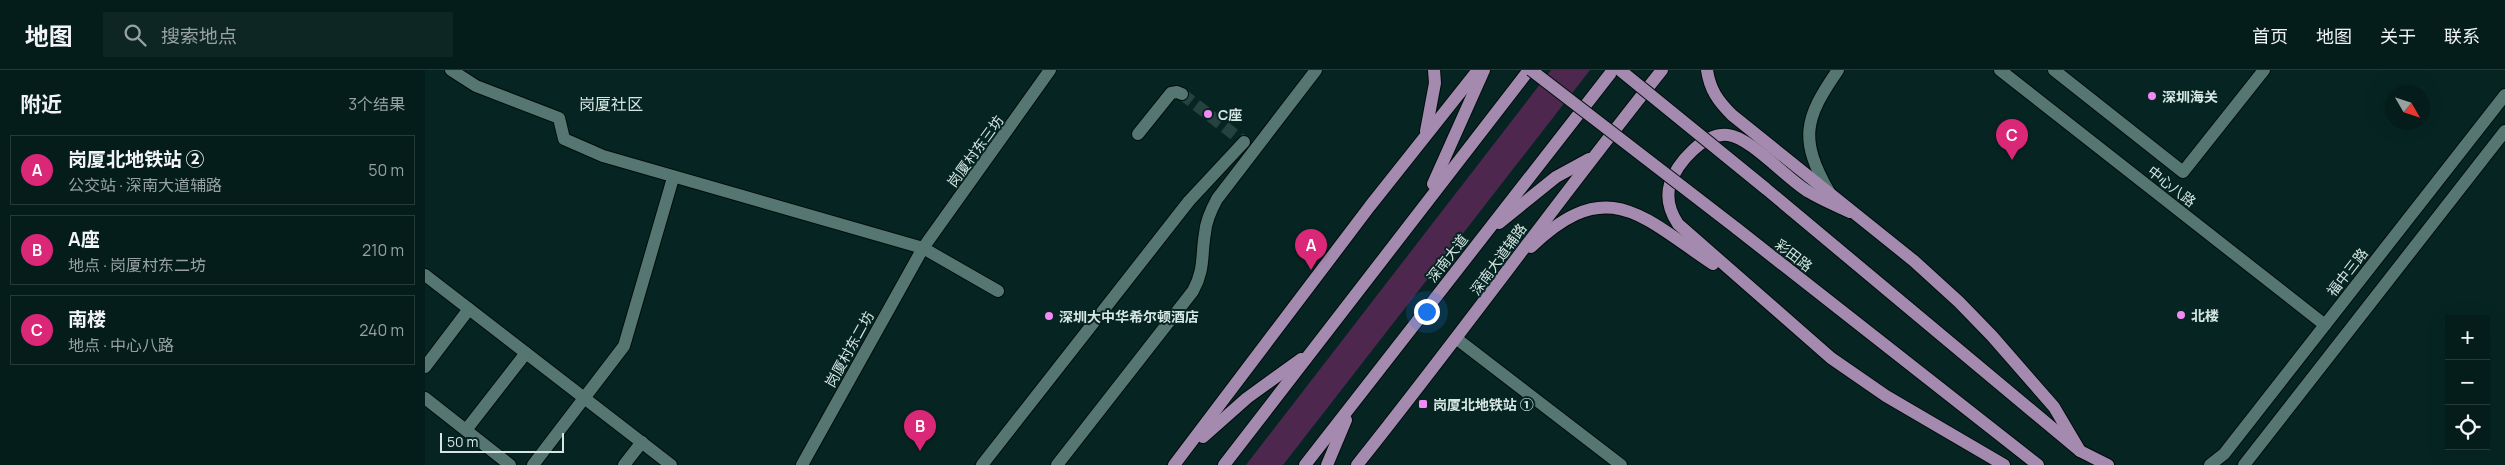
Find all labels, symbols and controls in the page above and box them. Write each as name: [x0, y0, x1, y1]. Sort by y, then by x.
search box: [103, 12, 453, 57]
text: 地图: [25, 19, 73, 52]
icon: search: [121, 21, 149, 49]
text: 搜索地点: [161, 23, 237, 49]
text: 首页: [2252, 24, 2288, 48]
text: 地图: [2316, 24, 2352, 48]
text: 关于: [2380, 24, 2416, 48]
text: 联系: [2444, 24, 2480, 48]
north arrow: [2385, 85, 2430, 130]
place label: 深圳海关: [2162, 87, 2218, 106]
text: 附近: [20, 90, 62, 118]
marker: 深圳海关: [2146, 90, 2158, 102]
text: 3个结果: [348, 93, 405, 115]
district label: 岗厦社区: [579, 93, 643, 115]
place label: C座: [1218, 105, 1242, 124]
marker: C座: [1202, 108, 1214, 120]
street label: 岗厦村东三坊: [943, 111, 1007, 191]
pin: C: [1996, 119, 2028, 160]
text: 岗厦北地铁站 ②: [68, 146, 205, 172]
text: A: [32, 159, 42, 181]
text: 50 m: [368, 159, 404, 181]
street label: 中心八路: [2144, 161, 2200, 211]
text: 公交站 · 深南大道辅路: [68, 174, 222, 196]
street label: 深南大道辅路: [1466, 219, 1530, 299]
text: A座: [68, 226, 100, 252]
pin: A: [1295, 229, 1327, 270]
street label: 深南大道: [1422, 230, 1472, 286]
street label: 彩田路: [1772, 235, 1816, 275]
text: B: [32, 239, 42, 261]
text: 210 m: [362, 239, 404, 261]
street label: 福中三路: [2322, 244, 2372, 300]
text: 地点 · 岗厦村东二坊: [68, 254, 206, 276]
your location: [1414, 299, 1440, 325]
text: 南楼: [68, 306, 106, 332]
place label: 北楼: [2191, 306, 2219, 325]
place label: 深圳大中华希尔顿酒店: [1059, 307, 1199, 326]
street label: 岗厦村东二坊: [820, 308, 878, 390]
marker: 北楼: [2175, 309, 2187, 321]
marker: 深圳大中华希尔顿酒店: [1043, 310, 1055, 322]
map controls: [2445, 315, 2490, 450]
button: +: [2445, 315, 2490, 360]
text: C: [31, 319, 43, 341]
text: 240 m: [359, 319, 404, 341]
text: 地点 · 中心八路: [68, 334, 174, 356]
button: −: [2445, 360, 2490, 405]
place label: 岗厦北地铁站 ①: [1433, 395, 1534, 414]
marker: 岗厦北地铁站 ①: [1417, 398, 1429, 410]
button: locate: [2445, 405, 2490, 450]
pin: B: [904, 410, 936, 451]
scale bar: [440, 430, 564, 453]
text: 50 m: [447, 432, 478, 451]

